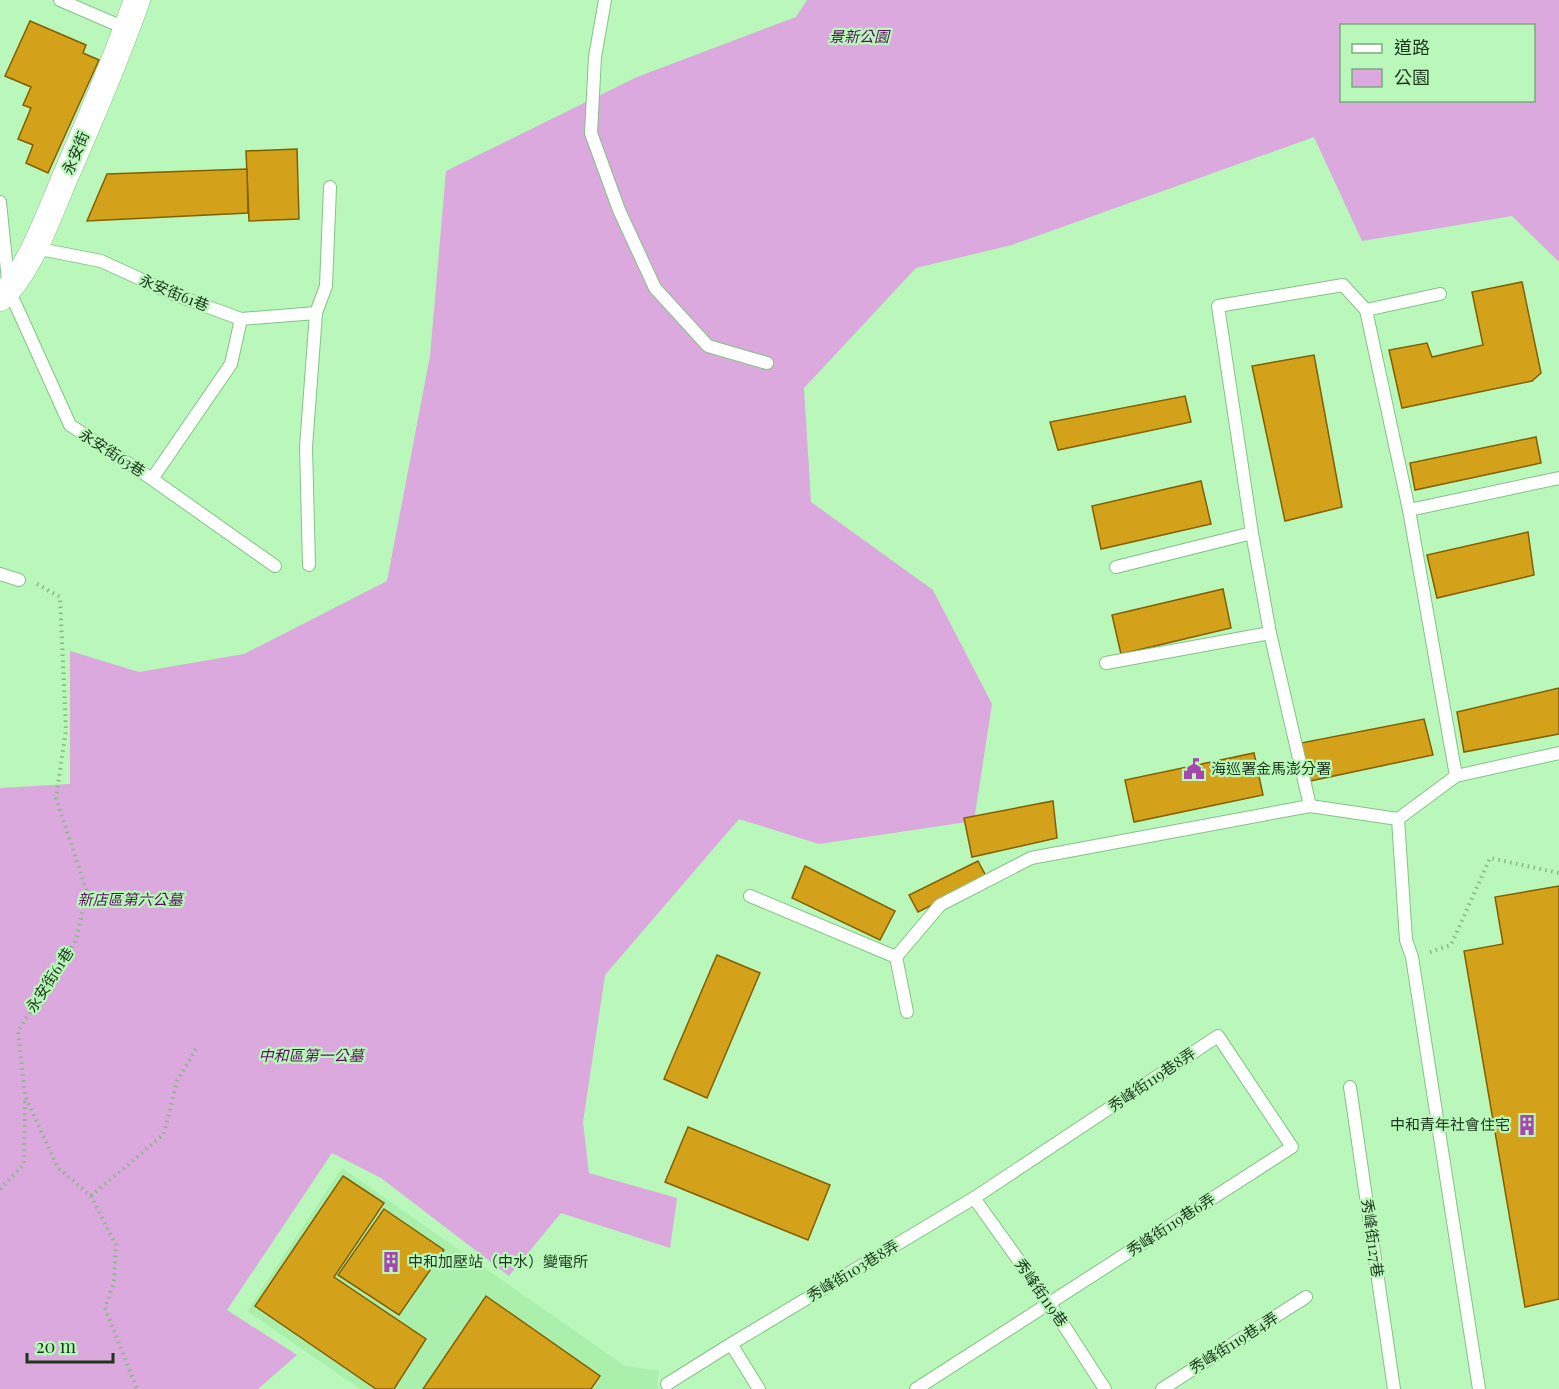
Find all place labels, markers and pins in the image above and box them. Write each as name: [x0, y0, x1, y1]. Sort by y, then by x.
public building icon: 海巡署金馬澎分署: [1182, 757, 1206, 781]
place label: 海巡署金馬澎分署: [1211, 758, 1331, 778]
building icon: 中和青年社會住宅: [1515, 1113, 1539, 1137]
place label: 中和青年社會住宅: [1390, 1114, 1510, 1134]
building icon: 中和加壓站（中水）變電所: [379, 1250, 403, 1274]
place label: 中和加壓站（中水）變電所: [408, 1251, 588, 1271]

